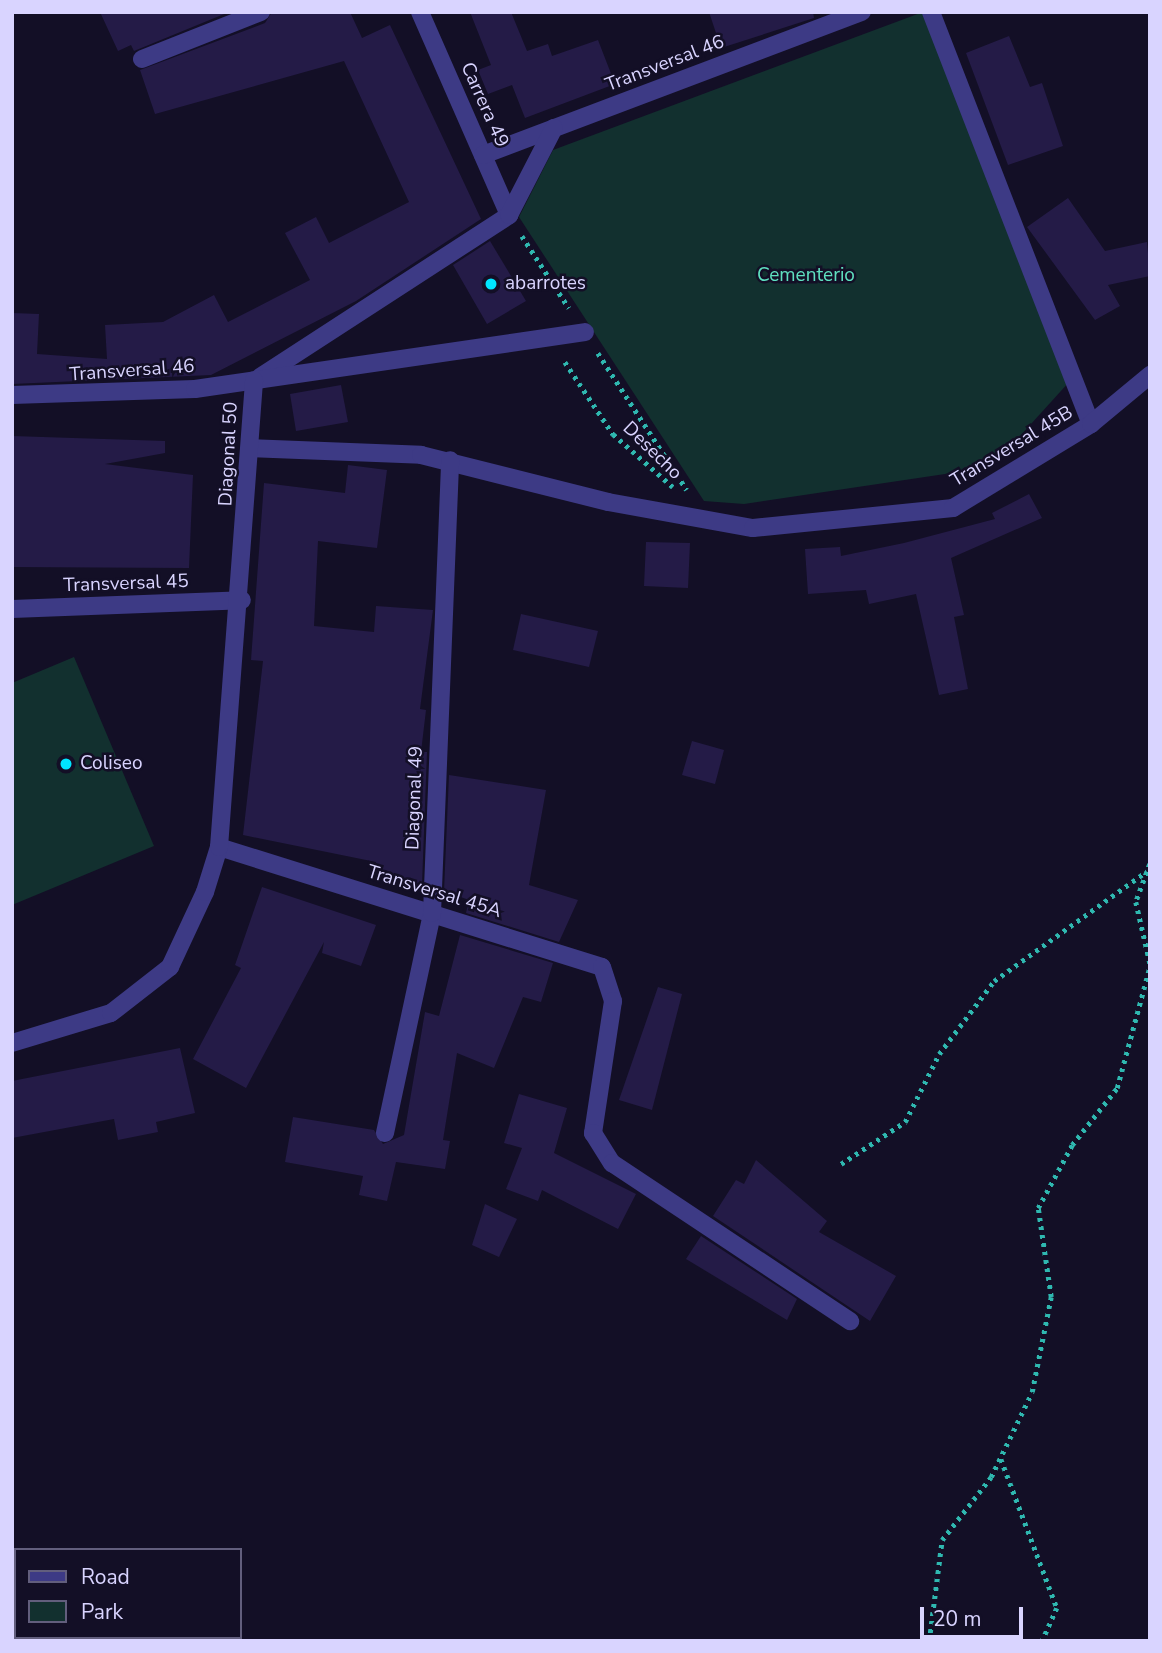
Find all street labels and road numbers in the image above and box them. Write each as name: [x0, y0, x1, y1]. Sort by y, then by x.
street label: Transversal 46: [602, 31, 728, 97]
street label: Carrera 49: [455, 59, 513, 151]
street label: Transversal 46: [69, 355, 195, 387]
street label: Diagonal 50: [215, 401, 243, 507]
street label: Transversal 45B: [947, 402, 1077, 492]
street label: Desecho: [618, 417, 686, 485]
street label: Transversal 45: [63, 570, 189, 598]
street label: Diagonal 49: [402, 745, 428, 851]
street label: Transversal 45A: [364, 861, 504, 923]

